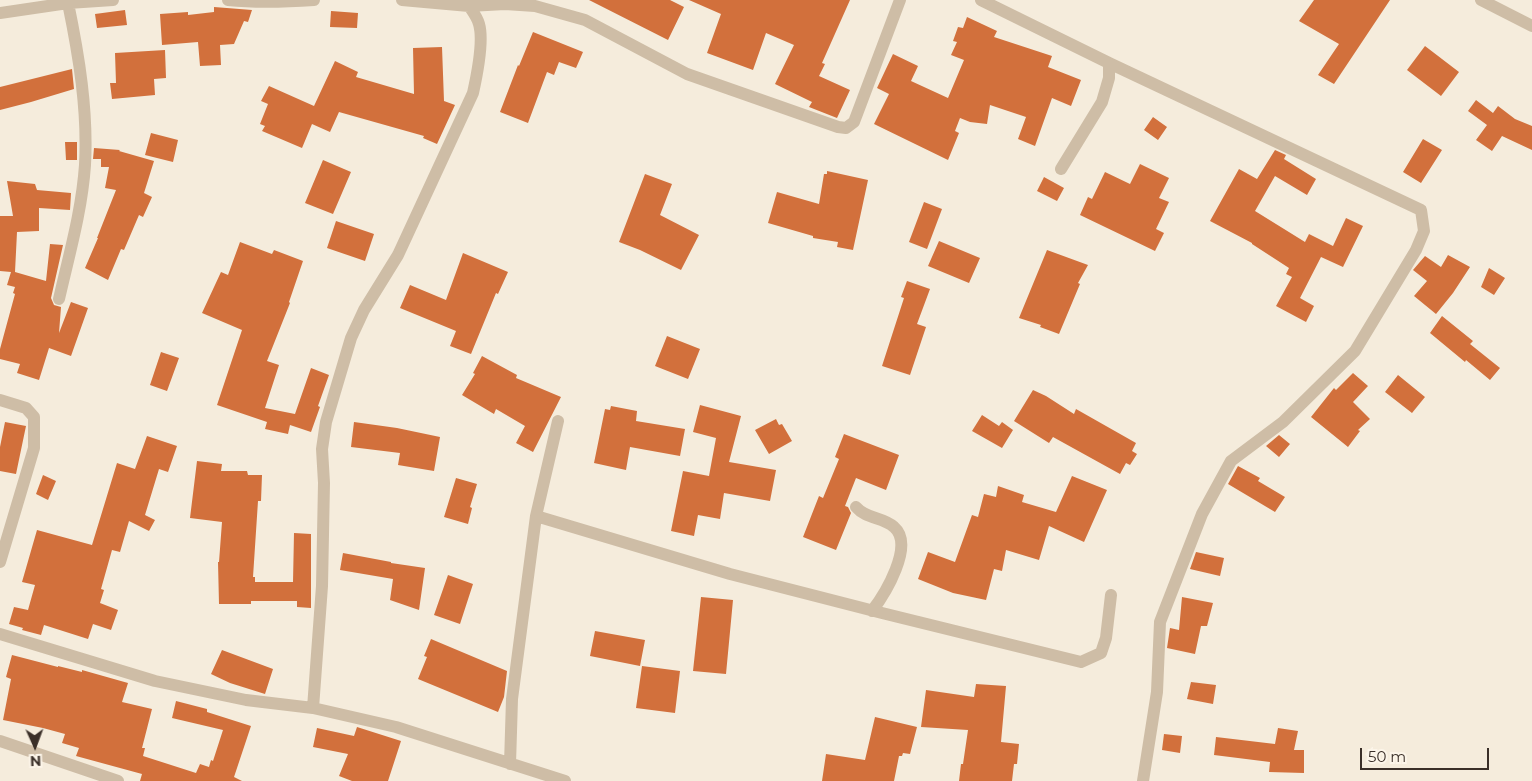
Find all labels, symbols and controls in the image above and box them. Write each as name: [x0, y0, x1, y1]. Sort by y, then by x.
north arrow: [10, 721, 60, 771]
scale bar: [1362, 738, 1491, 770]
text: 50 m: [1368, 747, 1406, 766]
text: N: [30, 752, 41, 770]

